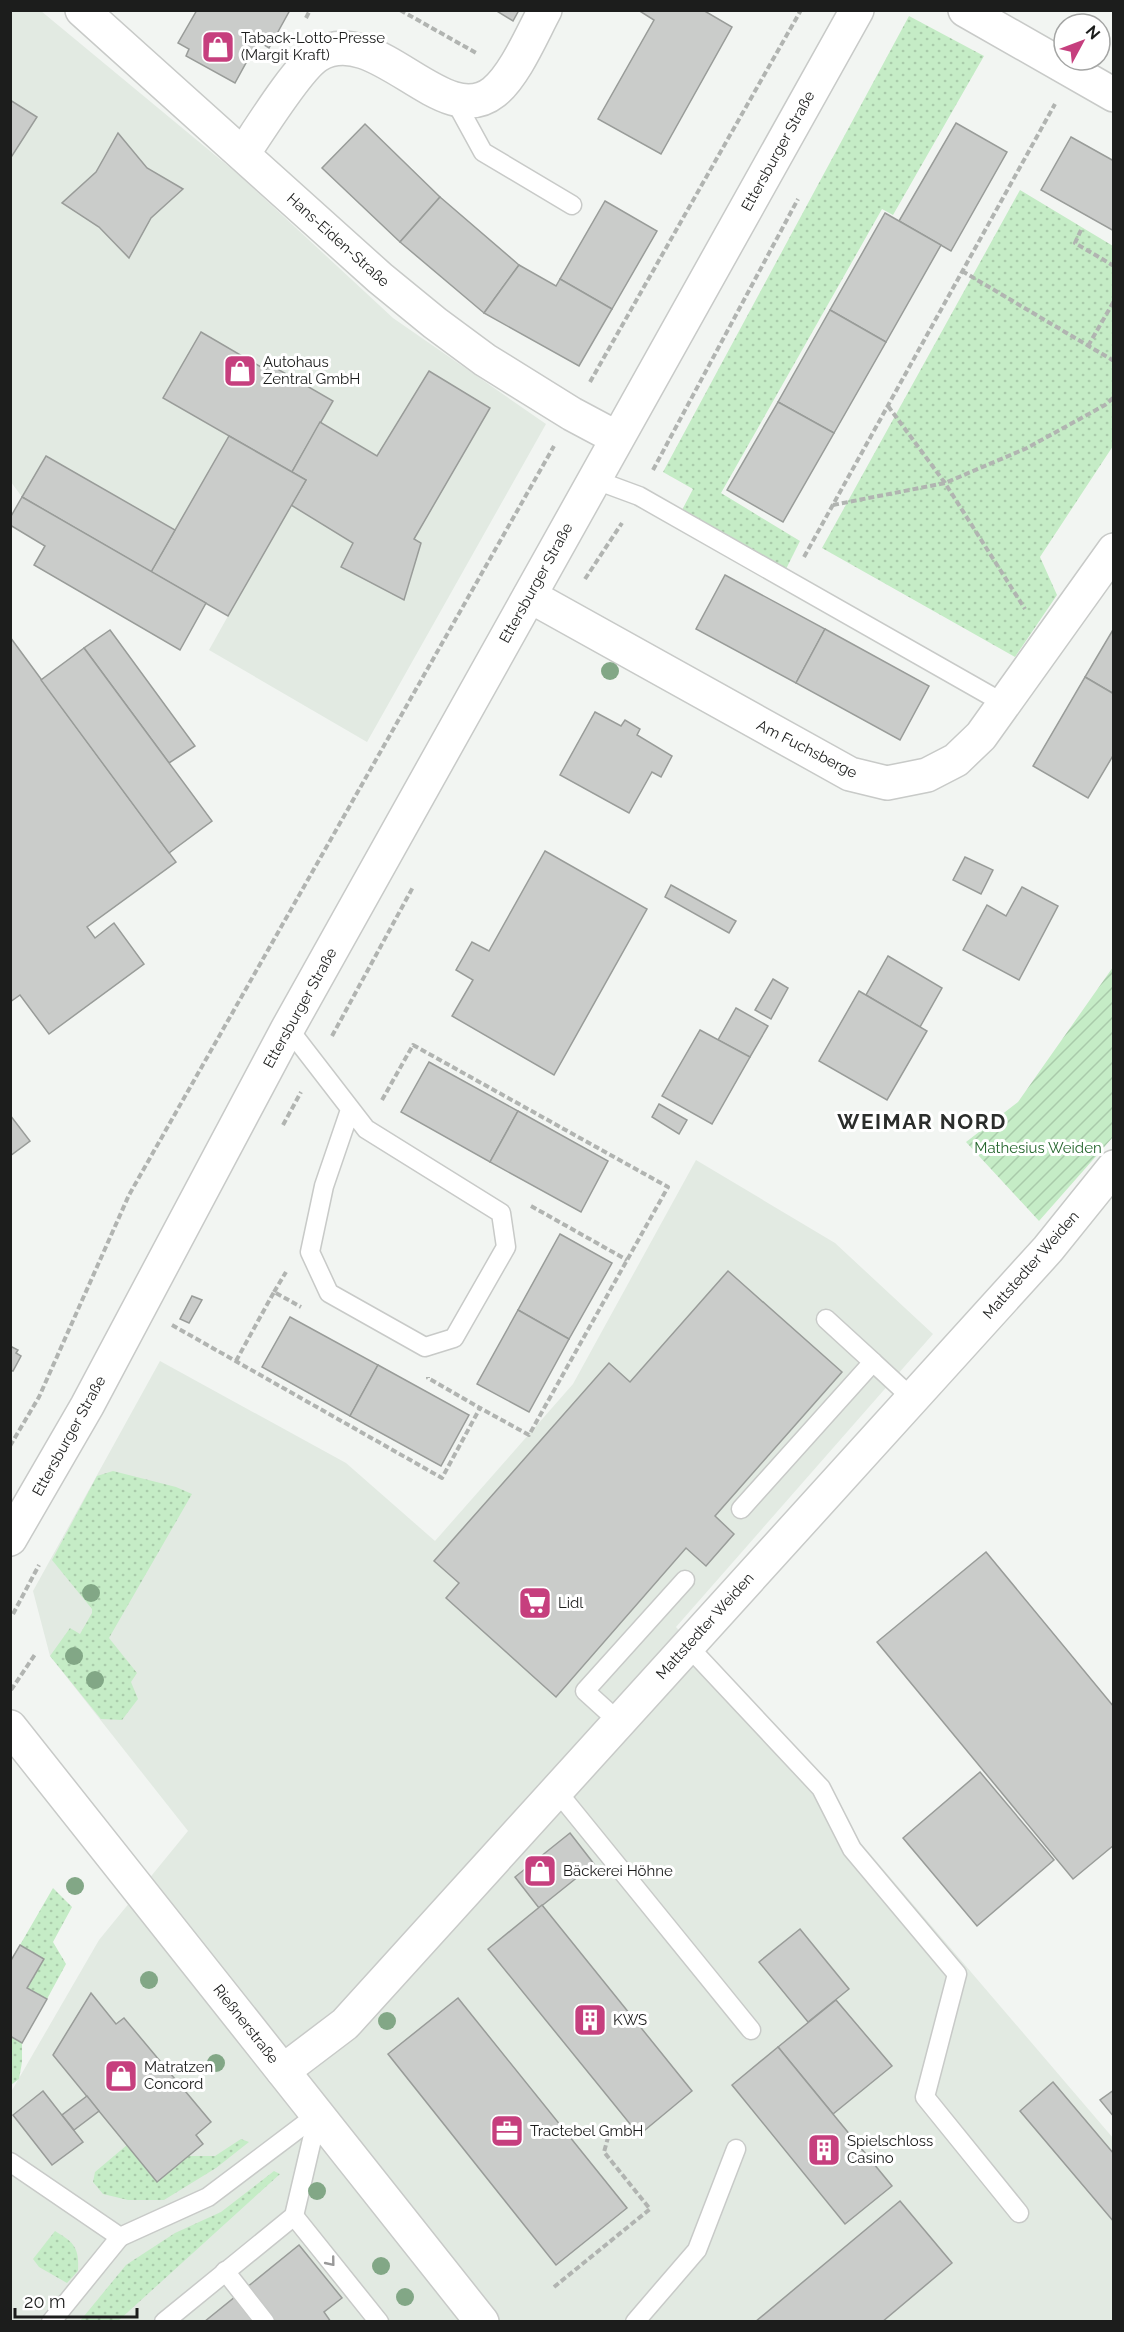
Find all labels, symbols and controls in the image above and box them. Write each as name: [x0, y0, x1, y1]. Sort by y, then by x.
north arrow: [1052, 12, 1112, 72]
text: N: [1082, 22, 1104, 43]
shop icon: Taback-Lotto-Presse (Margit Kraft): [200, 29, 236, 65]
place label: Taback-Lotto-Presse (Margit Kraft): [241, 29, 385, 64]
street label: Ettersburger Straße: [737, 88, 819, 214]
street label: Hans-Eiden-Straße: [283, 189, 393, 291]
shop icon: Autohaus Zentral GmbH: [222, 353, 258, 389]
place label: Autohaus Zentral GmbH: [263, 353, 360, 388]
street label: Ettersburger Straße: [495, 520, 577, 646]
street label: Am Fuchsberge: [754, 716, 860, 782]
street label: Ettersburger Straße: [259, 945, 341, 1071]
district label: WEIMAR NORD: [837, 1109, 1007, 1134]
park label: Mathesius Weiden: [974, 1139, 1102, 1157]
street label: Mattstedter Weiden: [979, 1207, 1083, 1323]
street label: Ettersburger Straße: [28, 1373, 110, 1499]
street label: Mattstedter Weiden: [652, 1569, 758, 1683]
supermarket icon: Lidl: [517, 1585, 553, 1621]
place label: Lidl: [558, 1594, 584, 1612]
shop icon: Bäckerei Höhne: [522, 1853, 558, 1889]
place label: Bäckerei Höhne: [563, 1862, 673, 1880]
street label: Rießnerstraße: [209, 1981, 283, 2067]
building icon: KWS: [572, 2002, 608, 2038]
place label: KWS: [613, 2011, 647, 2029]
shop icon: Matratzen Concord: [103, 2058, 139, 2094]
place label: Matratzen Concord: [144, 2058, 213, 2093]
office icon: Tractebel GmbH: [489, 2113, 525, 2149]
place label: Tractebel GmbH: [530, 2122, 643, 2140]
building icon: Spielschloss Casino: [806, 2132, 842, 2168]
place label: Spielschloss Casino: [847, 2132, 933, 2167]
one-way arrow: [323, 2255, 334, 2266]
scale bar: [15, 2281, 136, 2319]
text: 20 m: [24, 2291, 66, 2312]

